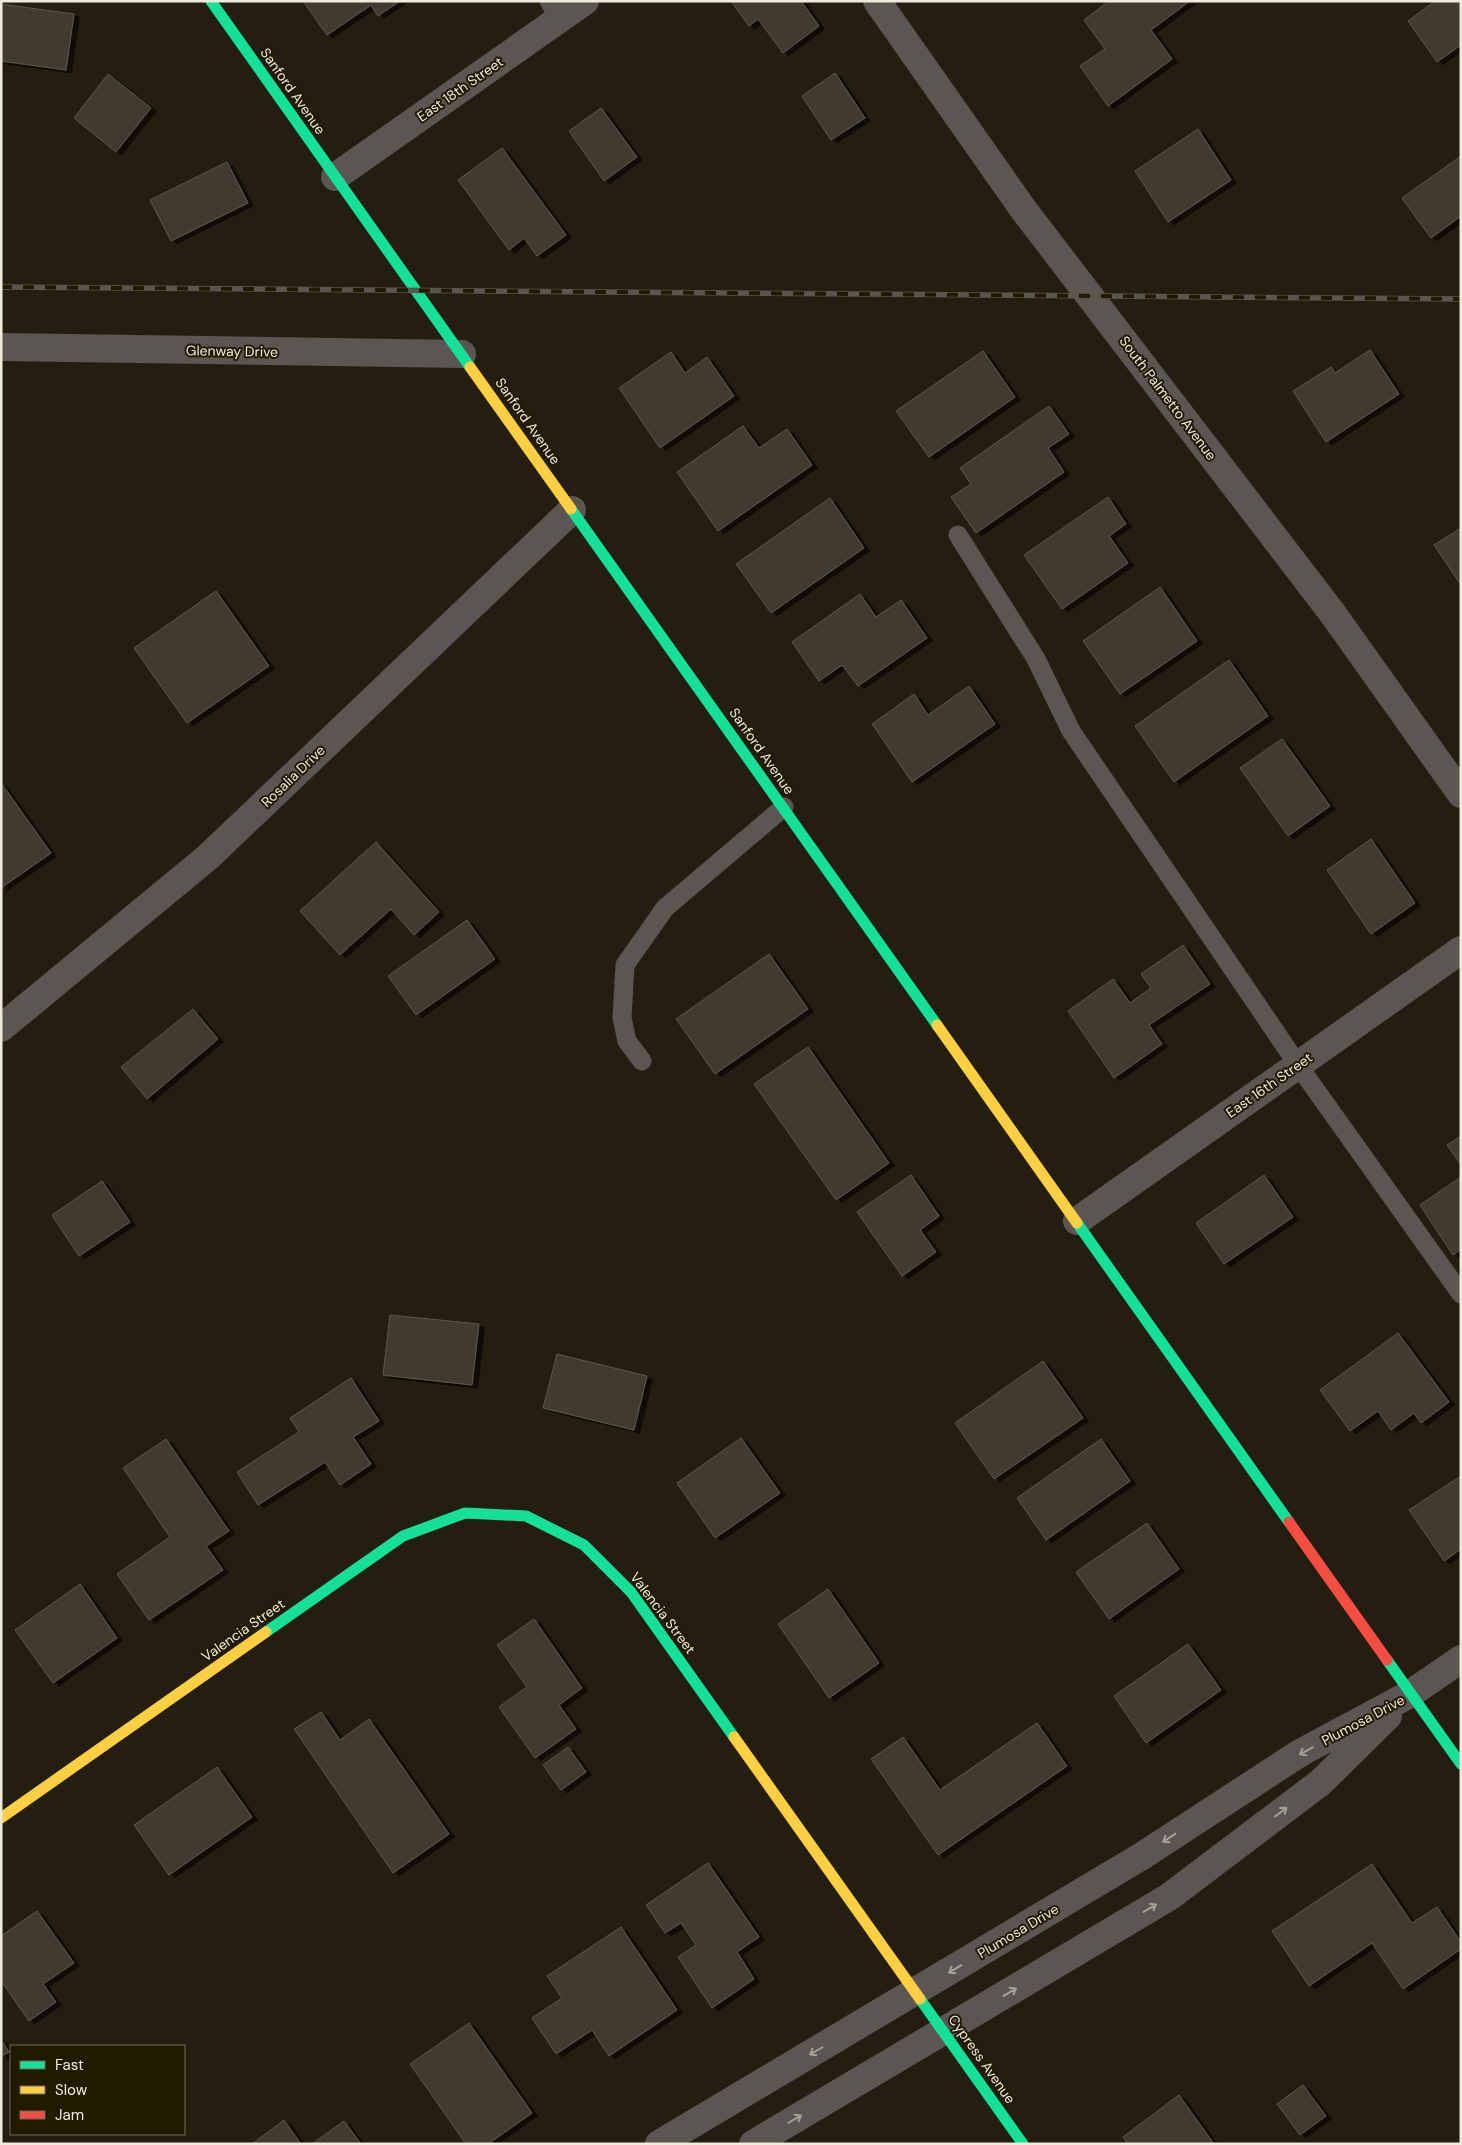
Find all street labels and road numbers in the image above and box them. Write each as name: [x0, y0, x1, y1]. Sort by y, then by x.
street label: Sanford Avenue: [257, 44, 330, 138]
street label: East 18th Street: [413, 53, 507, 125]
street label: South Palmetto Avenue: [1115, 332, 1221, 464]
street label: Glenway Drive: [186, 341, 278, 361]
street label: Sanford Avenue: [492, 374, 565, 468]
street label: Sanford Avenue: [726, 704, 799, 798]
street label: Rosalia Drive: [257, 741, 329, 811]
street label: East 16th Street: [1222, 1049, 1316, 1121]
street label: Valencia Street: [626, 1569, 700, 1657]
street label: Valencia Street: [198, 1595, 288, 1665]
street label: Plumosa Drive: [1318, 1691, 1408, 1749]
street label: Plumosa Drive: [974, 1900, 1062, 1962]
street label: Cypress Avenue: [945, 2011, 1019, 2107]

